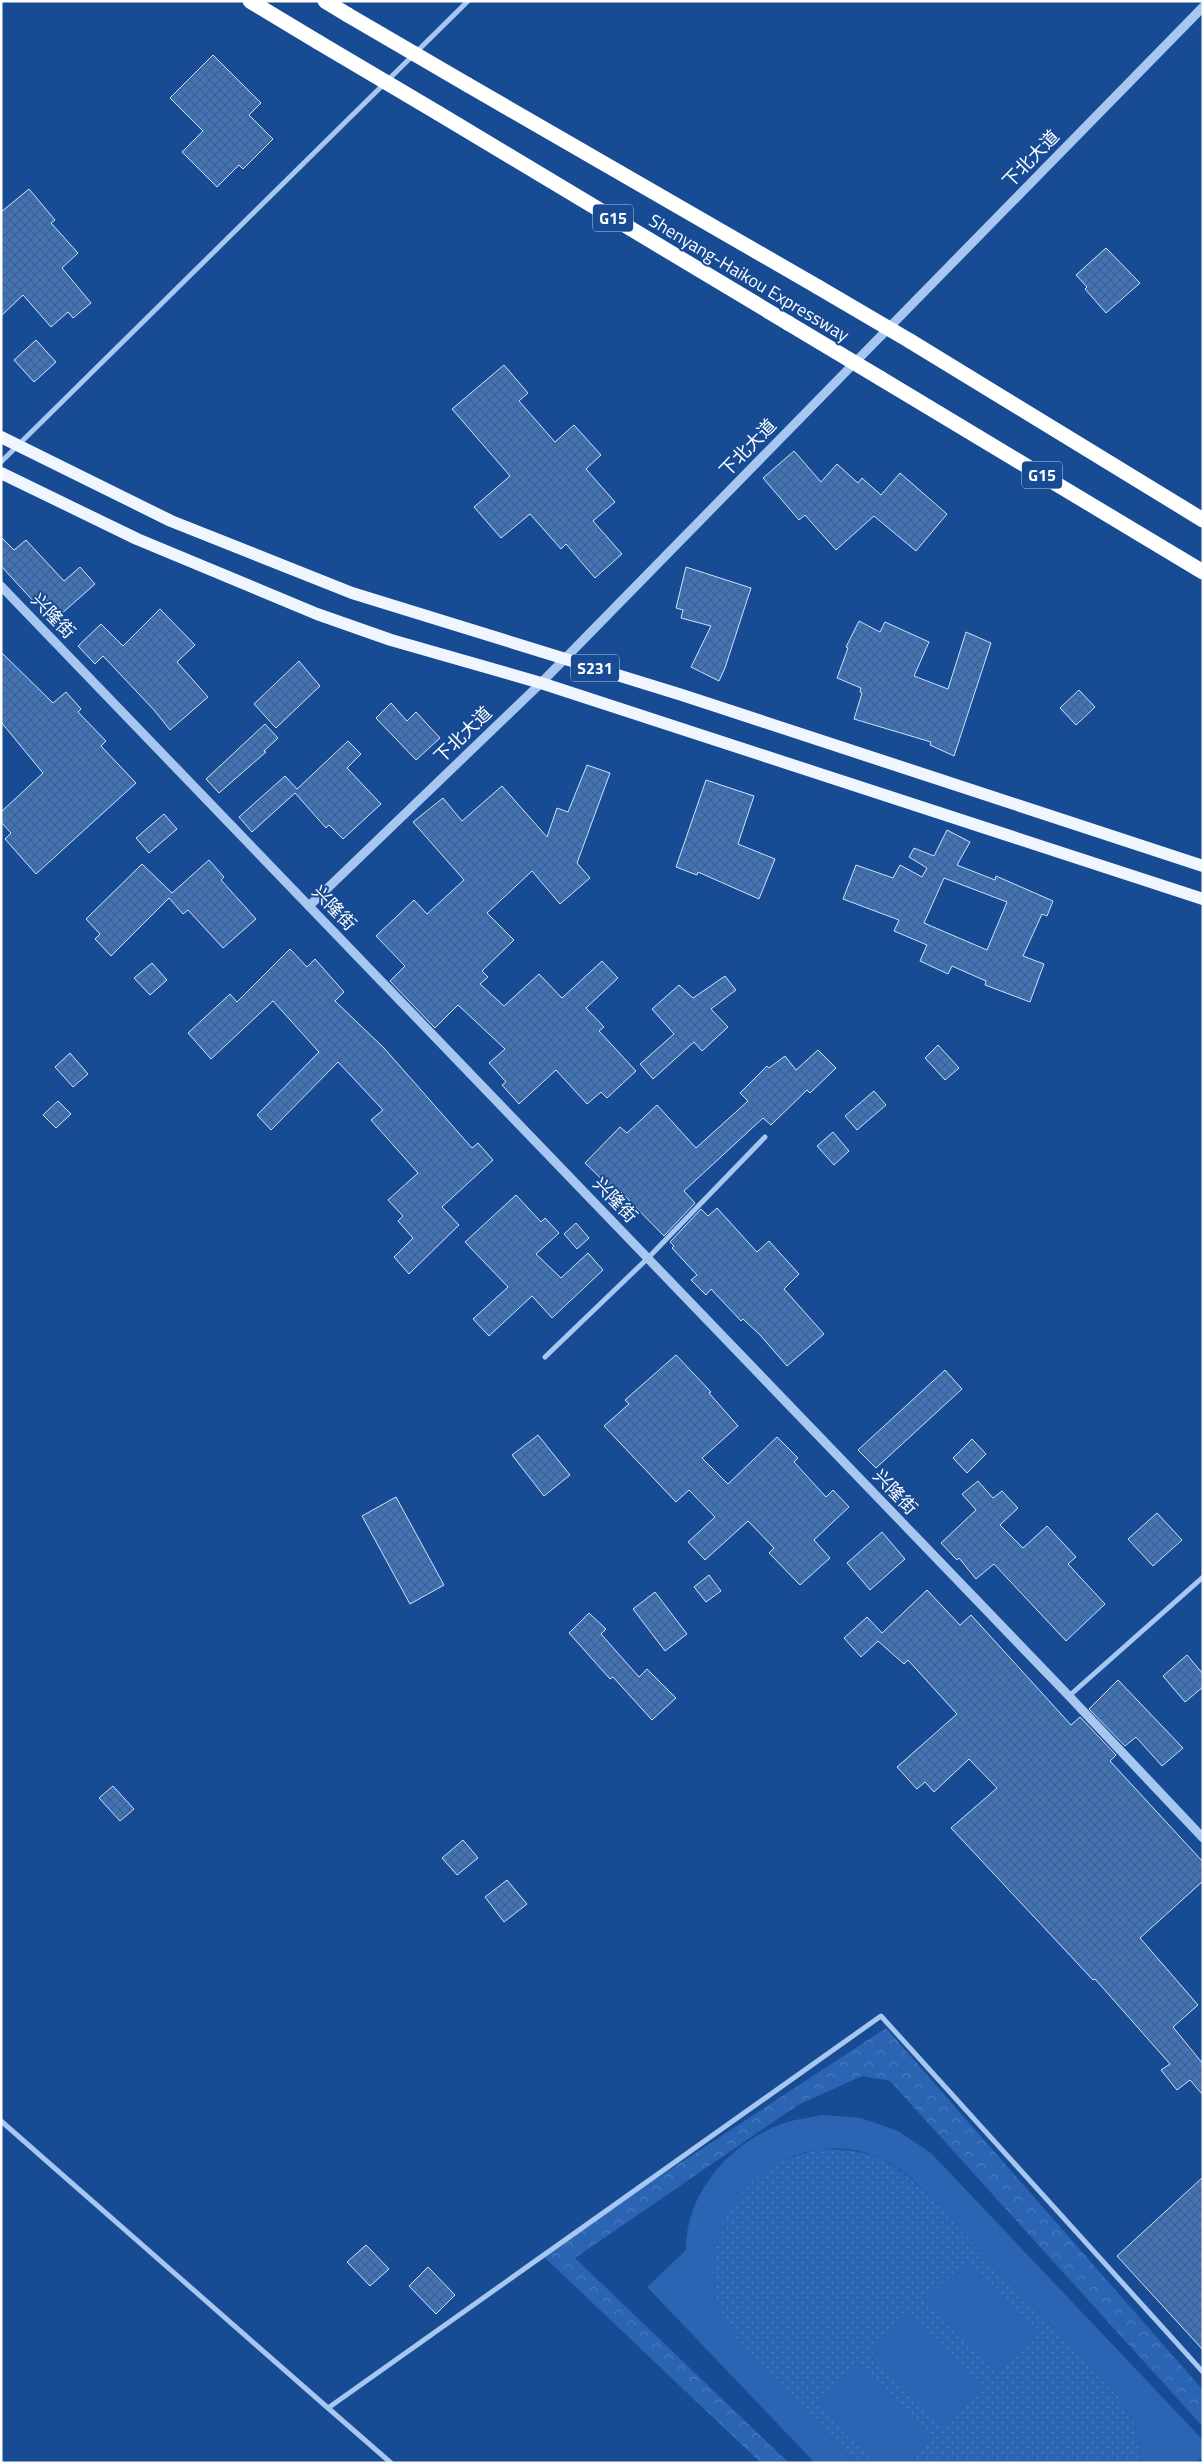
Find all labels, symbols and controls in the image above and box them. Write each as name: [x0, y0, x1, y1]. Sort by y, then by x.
street label: 下北大道: [996, 123, 1065, 194]
road number: G15: [593, 204, 633, 232]
street label: Shenyang-Haikou Expressway: [644, 207, 855, 348]
street label: 下北大道: [713, 412, 782, 483]
road number: G15: [1022, 462, 1062, 488]
street label: 兴隆街: [25, 587, 82, 644]
road number: S231: [571, 654, 619, 681]
street label: 下北大道: [427, 700, 498, 769]
street label: 兴隆街: [306, 879, 363, 936]
street label: 兴隆街: [587, 1171, 644, 1228]
street label: 兴隆街: [867, 1463, 924, 1520]

